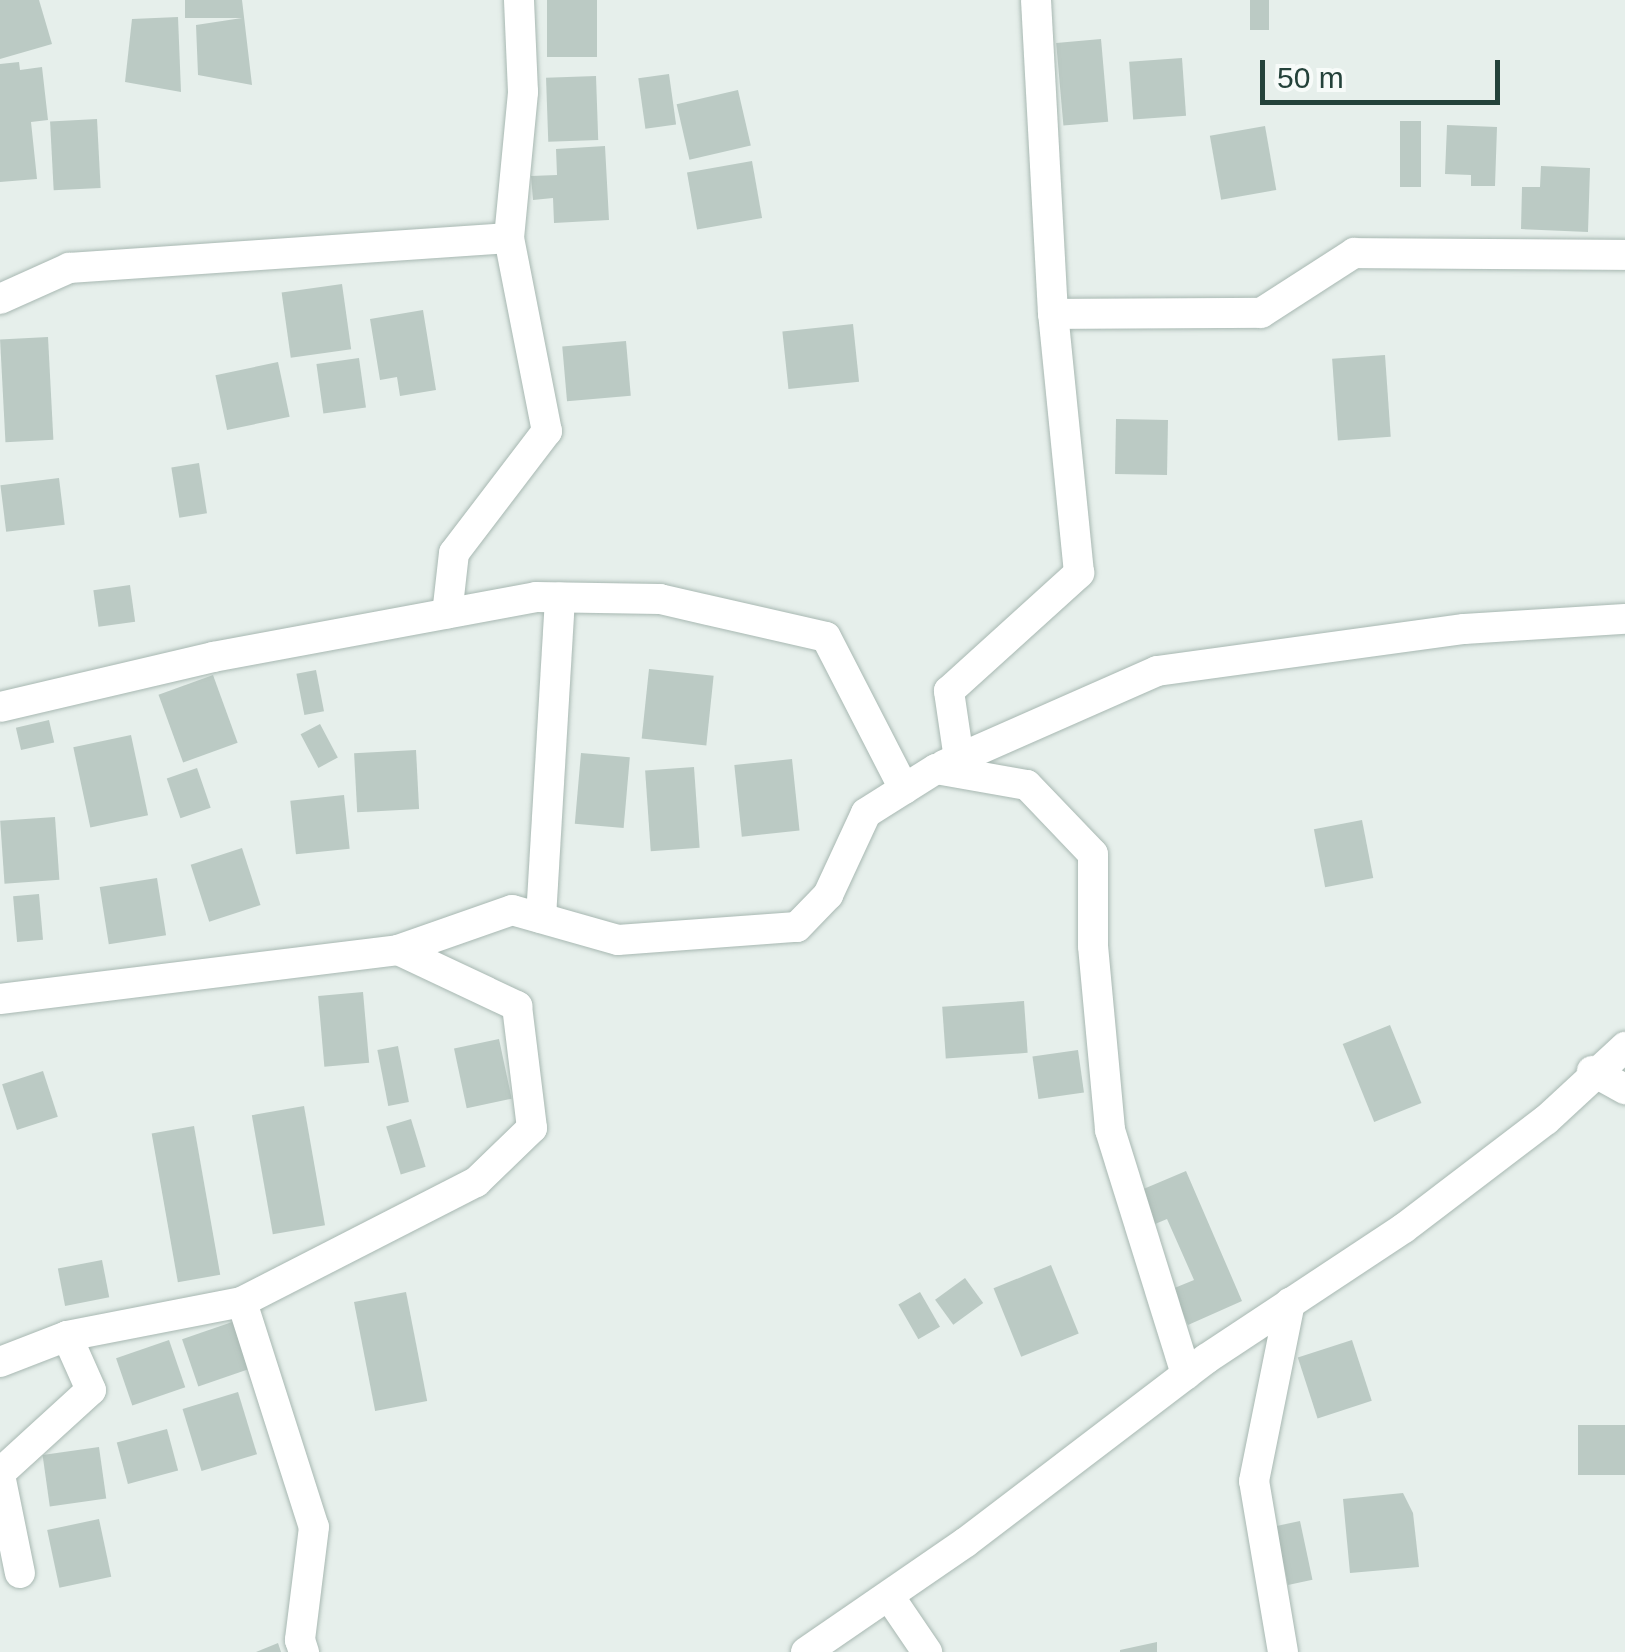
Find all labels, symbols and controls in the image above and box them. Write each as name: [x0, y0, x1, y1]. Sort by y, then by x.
scale bar: [1265, 40, 1505, 102]
text: 50 m: [1277, 61, 1344, 94]

